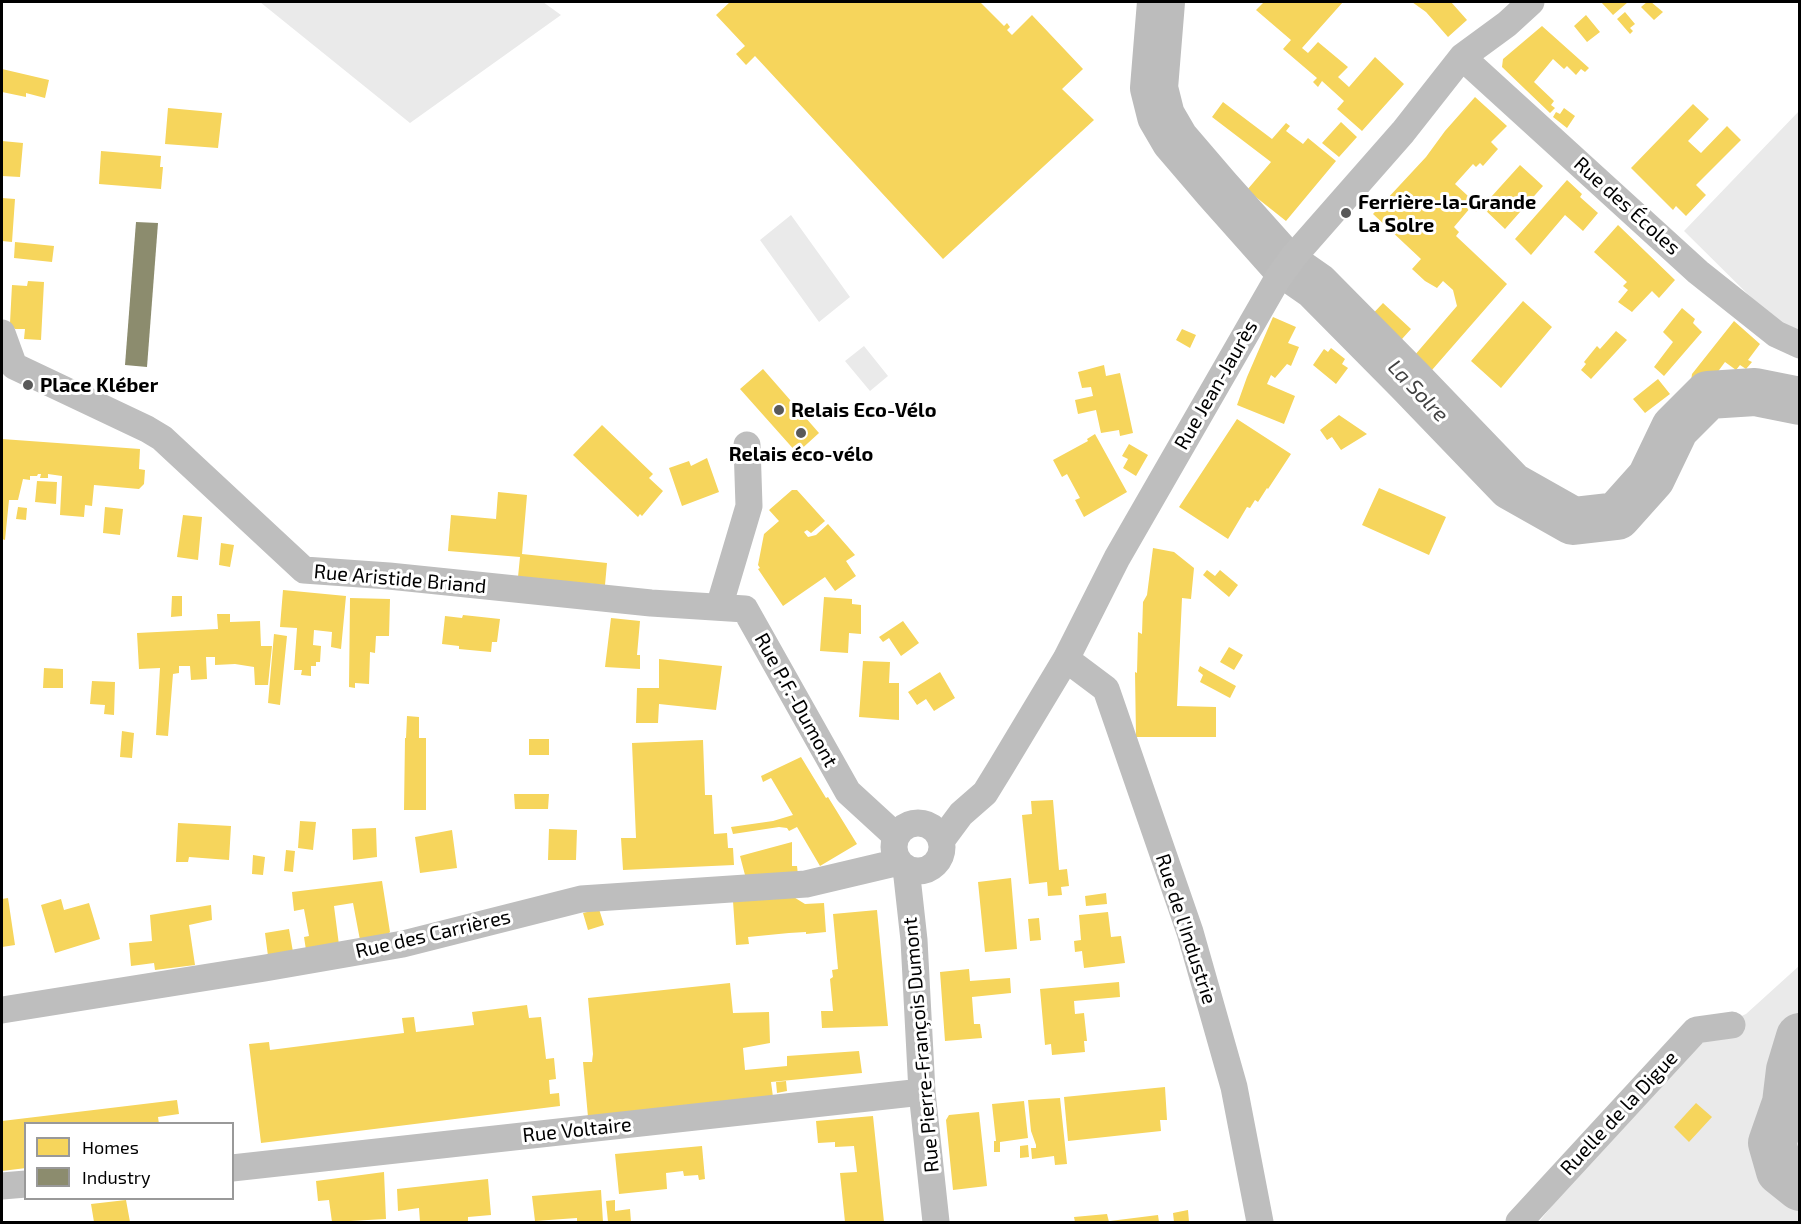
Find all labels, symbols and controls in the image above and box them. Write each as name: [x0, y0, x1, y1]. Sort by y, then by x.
street label: Rue des Écoles: [1569, 152, 1685, 260]
place label: Ferrière-la-Grande La Solre: [1358, 190, 1536, 237]
marker: Ferrière-la-Grande La Solre: [1339, 206, 1353, 220]
street label: Rue Jean-Jaurès: [1169, 316, 1263, 454]
water label: La Solre: [1382, 355, 1454, 427]
place label: Place Kléber: [40, 373, 158, 397]
marker: Place Kléber: [21, 378, 35, 392]
place label: Relais Eco-Vélo: [791, 398, 936, 422]
marker: Relais Eco-Vélo: [772, 403, 786, 417]
marker: Relais éco-vélo: [794, 426, 808, 440]
place label: Relais éco-vélo: [729, 442, 873, 466]
street label: Rue Aristide Briand: [313, 559, 487, 599]
street label: Rue P.F.-Dumont: [749, 629, 843, 771]
street label: Rue de l'Industrie: [1150, 851, 1222, 1007]
street label: Rue des Carrières: [353, 904, 513, 964]
street label: Rue Pierre-François Dumont: [898, 916, 944, 1174]
street label: Ruelle de la Digue: [1555, 1046, 1683, 1180]
street label: Rue Voltaire: [521, 1112, 633, 1148]
legend: [24, 1122, 234, 1200]
text: Homes: [82, 1136, 139, 1158]
text: Industry: [82, 1166, 151, 1188]

